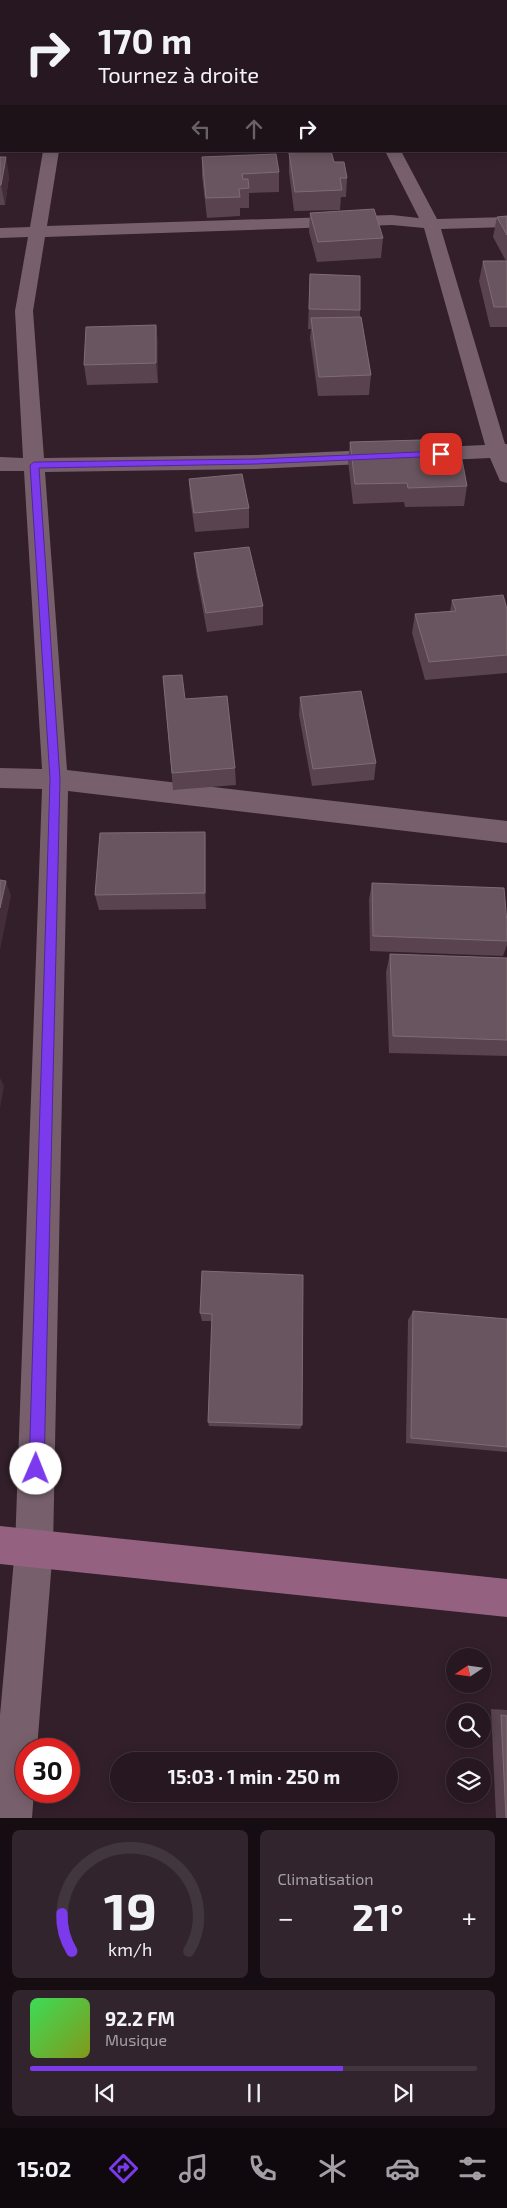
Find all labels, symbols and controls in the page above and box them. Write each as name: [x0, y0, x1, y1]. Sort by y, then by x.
text: 170 m: [98, 19, 192, 61]
icon: right: [15, 20, 80, 85]
text: Tournez à droite: [98, 61, 259, 87]
icon: left: [187, 115, 215, 143]
icon: ahead: [240, 115, 268, 143]
icon: right: [293, 115, 321, 143]
pin: [420, 433, 462, 475]
icon: arrive: [427, 440, 455, 468]
position arrow: [9, 1442, 61, 1494]
north arrow: [446, 1648, 491, 1692]
map controls: [446, 1648, 491, 1803]
button: search: [446, 1703, 491, 1748]
speed limit sign: 30: [15, 1738, 80, 1803]
button: layers: [446, 1758, 491, 1803]
text: 15:03 · 1 min · 250 m: [168, 1765, 340, 1788]
text: Climatisation: [278, 1869, 374, 1888]
text: 19: [103, 1878, 156, 1940]
text: 21°: [352, 1893, 404, 1939]
text: −: [278, 1900, 294, 1934]
text: +: [462, 1900, 477, 1934]
text: km/h: [108, 1938, 152, 1960]
text: 92.2 FM: [105, 2007, 175, 2030]
text: Musique: [105, 2030, 167, 2049]
icon: previous: [91, 2079, 119, 2107]
icon: pause: [240, 2079, 268, 2107]
icon: next: [389, 2079, 417, 2107]
icon: directions: [106, 2151, 141, 2186]
icon: music: [176, 2151, 211, 2186]
icon: phone: [245, 2151, 280, 2186]
icon: climate: [315, 2151, 350, 2186]
icon: car: [385, 2151, 420, 2186]
icon: filters: [455, 2151, 490, 2186]
text: 15:02: [17, 2155, 71, 2181]

